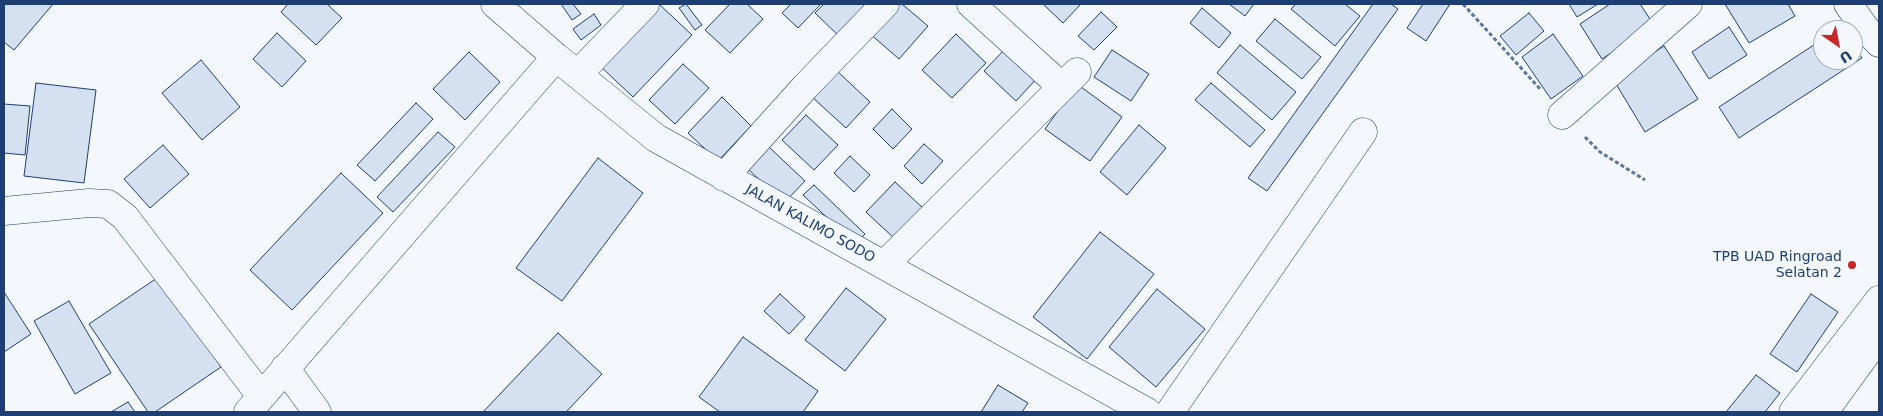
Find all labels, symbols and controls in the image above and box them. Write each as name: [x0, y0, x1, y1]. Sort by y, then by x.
north arrow: [1813, 20, 1863, 70]
text: U: [1836, 47, 1855, 67]
street label: JALAN KALIMO SODO: [742, 181, 878, 267]
place label: TPB UAD Ringroad Selatan 2: [1713, 249, 1842, 282]
marker: TPB UAD Ringroad Selatan 2: [1846, 259, 1858, 271]

